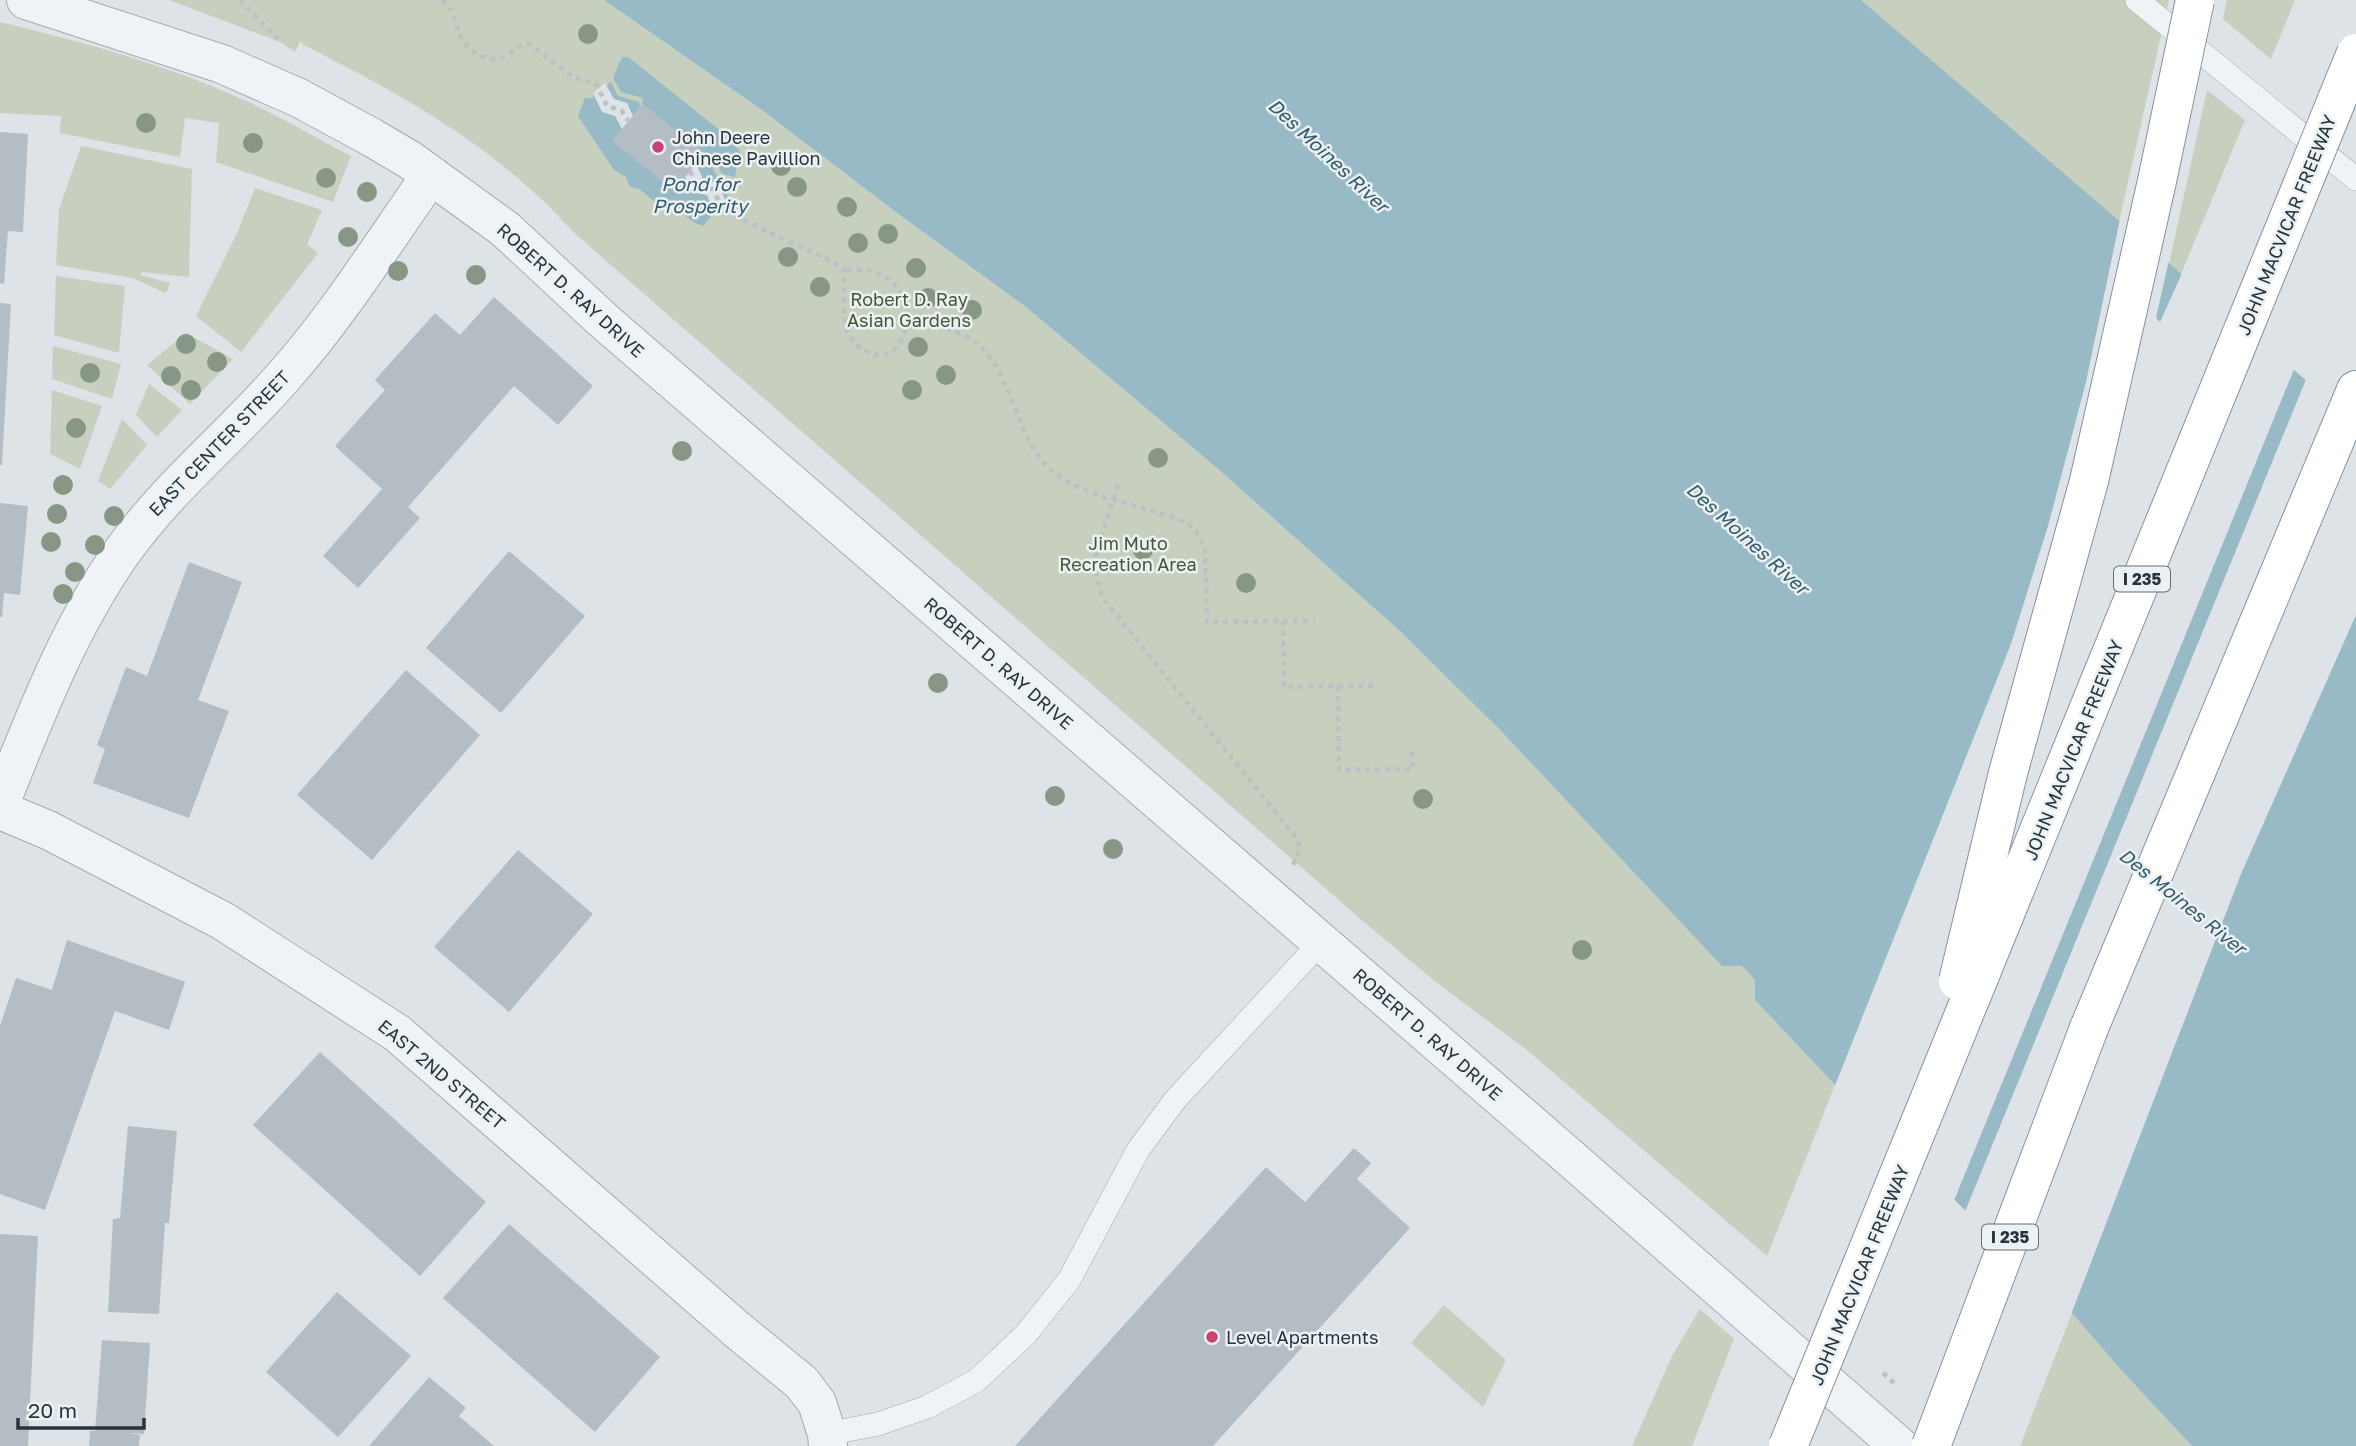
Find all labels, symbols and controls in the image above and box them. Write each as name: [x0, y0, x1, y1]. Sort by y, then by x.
water label: Des Moines River: [1264, 93, 1396, 218]
street label: JOHN MACVICAR FREEWAY: [2232, 111, 2340, 338]
place label: John Deere Chinese Pavillion: [672, 126, 821, 169]
marker: John Deere Chinese Pavillion: [650, 139, 666, 155]
water label: Pond for Prosperity: [653, 172, 750, 217]
street label: ROBERT D. RAY DRIVE: [493, 218, 649, 362]
park label: Robert D. Ray Asian Gardens: [847, 288, 971, 331]
street label: EAST CENTER STREET: [144, 366, 294, 520]
water label: Des Moines River: [1682, 477, 1816, 601]
park label: Jim Muto Recreation Area: [1059, 532, 1197, 575]
road number: I 235: [2114, 566, 2170, 592]
street label: ROBERT D. RAY DRIVE: [920, 592, 1078, 734]
street label: JOHN MACVICAR FREEWAY: [2019, 636, 2127, 863]
water label: Des Moines River: [2115, 843, 2253, 961]
street label: ROBERT D. RAY DRIVE: [1349, 963, 1507, 1105]
street label: EAST 2ND STREET: [374, 1014, 510, 1134]
street label: JOHN MACVICAR FREEWAY: [1805, 1161, 1913, 1388]
road number: I 235: [1982, 1224, 2038, 1250]
place label: Level Apartments: [1226, 1326, 1378, 1348]
marker: Level Apartments: [1204, 1329, 1220, 1345]
scale bar: [18, 1386, 144, 1430]
text: 20 m: [28, 1397, 77, 1423]

